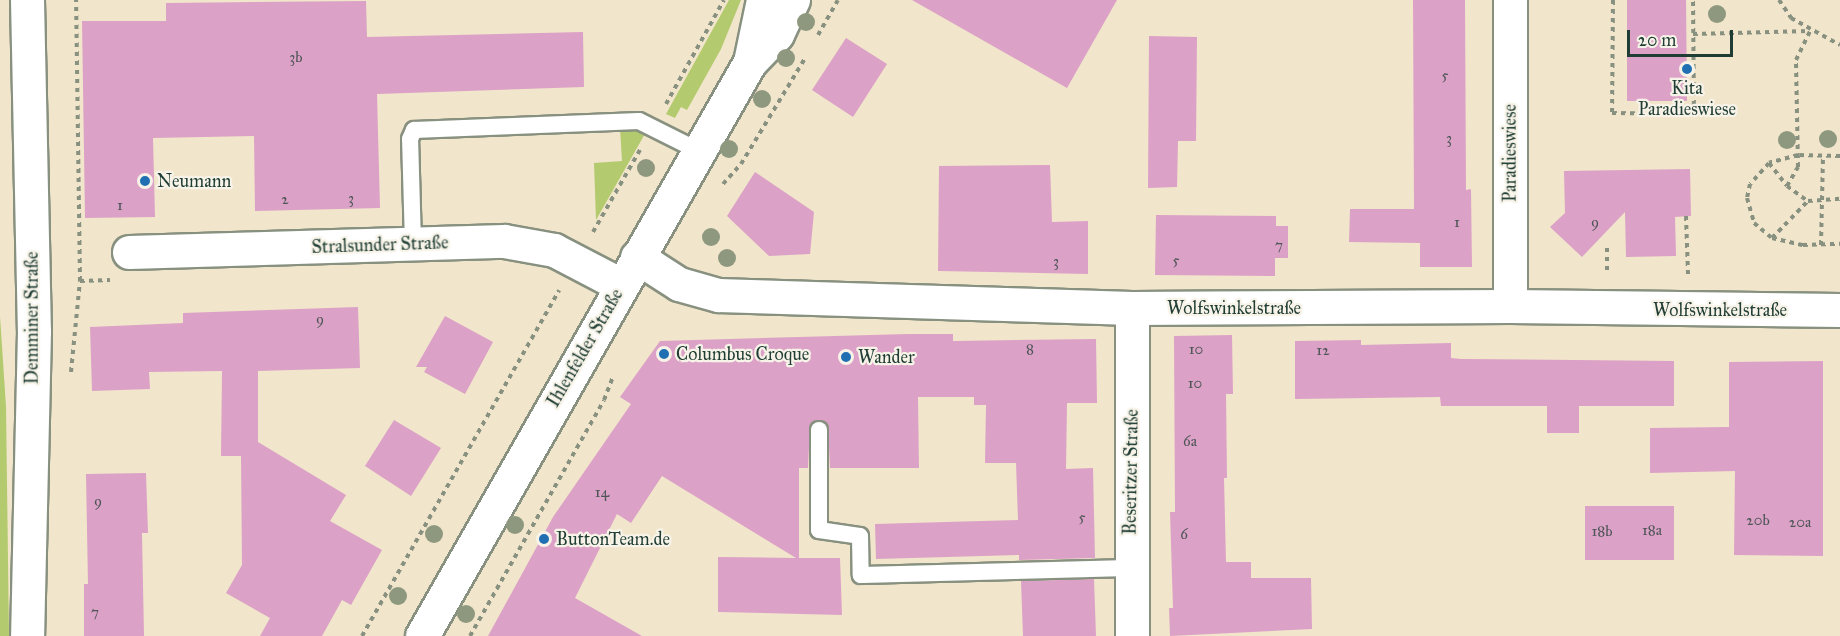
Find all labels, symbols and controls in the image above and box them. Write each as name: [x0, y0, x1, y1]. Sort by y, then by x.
scale bar: [1630, 18, 1736, 56]
text: 20 m: [1638, 29, 1676, 51]
house number: 3b: [289, 49, 303, 67]
marker: Kita Paradieswiese: [1680, 62, 1694, 76]
house number: 5: [1442, 67, 1448, 85]
place label: Kita Paradieswiese: [1638, 78, 1736, 121]
street label: Paradieswiese: [1499, 104, 1521, 202]
house number: 3: [1446, 130, 1452, 148]
place label: Neumann: [157, 170, 231, 192]
marker: Neumann: [138, 174, 152, 188]
house number: 3: [348, 190, 354, 208]
house number: 2: [281, 191, 289, 209]
house number: 1: [117, 197, 123, 215]
house number: 1: [1454, 214, 1460, 232]
house number: 9: [1591, 214, 1599, 232]
street label: Stralsunder Straße: [311, 232, 449, 258]
house number: 7: [1275, 237, 1283, 255]
street label: Demminer Straße: [21, 252, 43, 384]
house number: 5: [1173, 252, 1179, 270]
house number: 3: [1053, 253, 1059, 271]
street label: Ihlenfelder Straße: [542, 285, 628, 411]
street label: Wolfswinkelstraße: [1167, 297, 1301, 319]
street label: Wolfswinkelstraße: [1653, 299, 1787, 321]
house number: 9: [316, 311, 324, 329]
house number: 8: [1026, 341, 1034, 359]
house number: 10: [1189, 341, 1203, 359]
house number: 12: [1316, 342, 1330, 360]
place label: Columbus Croque: [676, 343, 809, 365]
place label: Wander: [858, 346, 915, 368]
marker: Columbus Croque: [657, 347, 671, 361]
marker: Wander: [839, 350, 853, 364]
house number: 10: [1188, 375, 1202, 393]
street label: Beseritzer Straße: [1119, 409, 1143, 535]
house number: 6a: [1183, 433, 1197, 451]
house number: 14: [595, 484, 609, 502]
house number: 9: [94, 493, 102, 511]
house number: 5: [1079, 509, 1085, 527]
house number: 20b: [1746, 512, 1770, 530]
house number: 20a: [1789, 514, 1811, 532]
house number: 18a: [1642, 522, 1662, 540]
house number: 18b: [1591, 523, 1613, 541]
house number: 6: [1180, 526, 1188, 544]
place label: ButtonTeam.de: [556, 528, 670, 550]
marker: ButtonTeam.de: [537, 532, 551, 546]
house number: 7: [91, 604, 99, 622]

